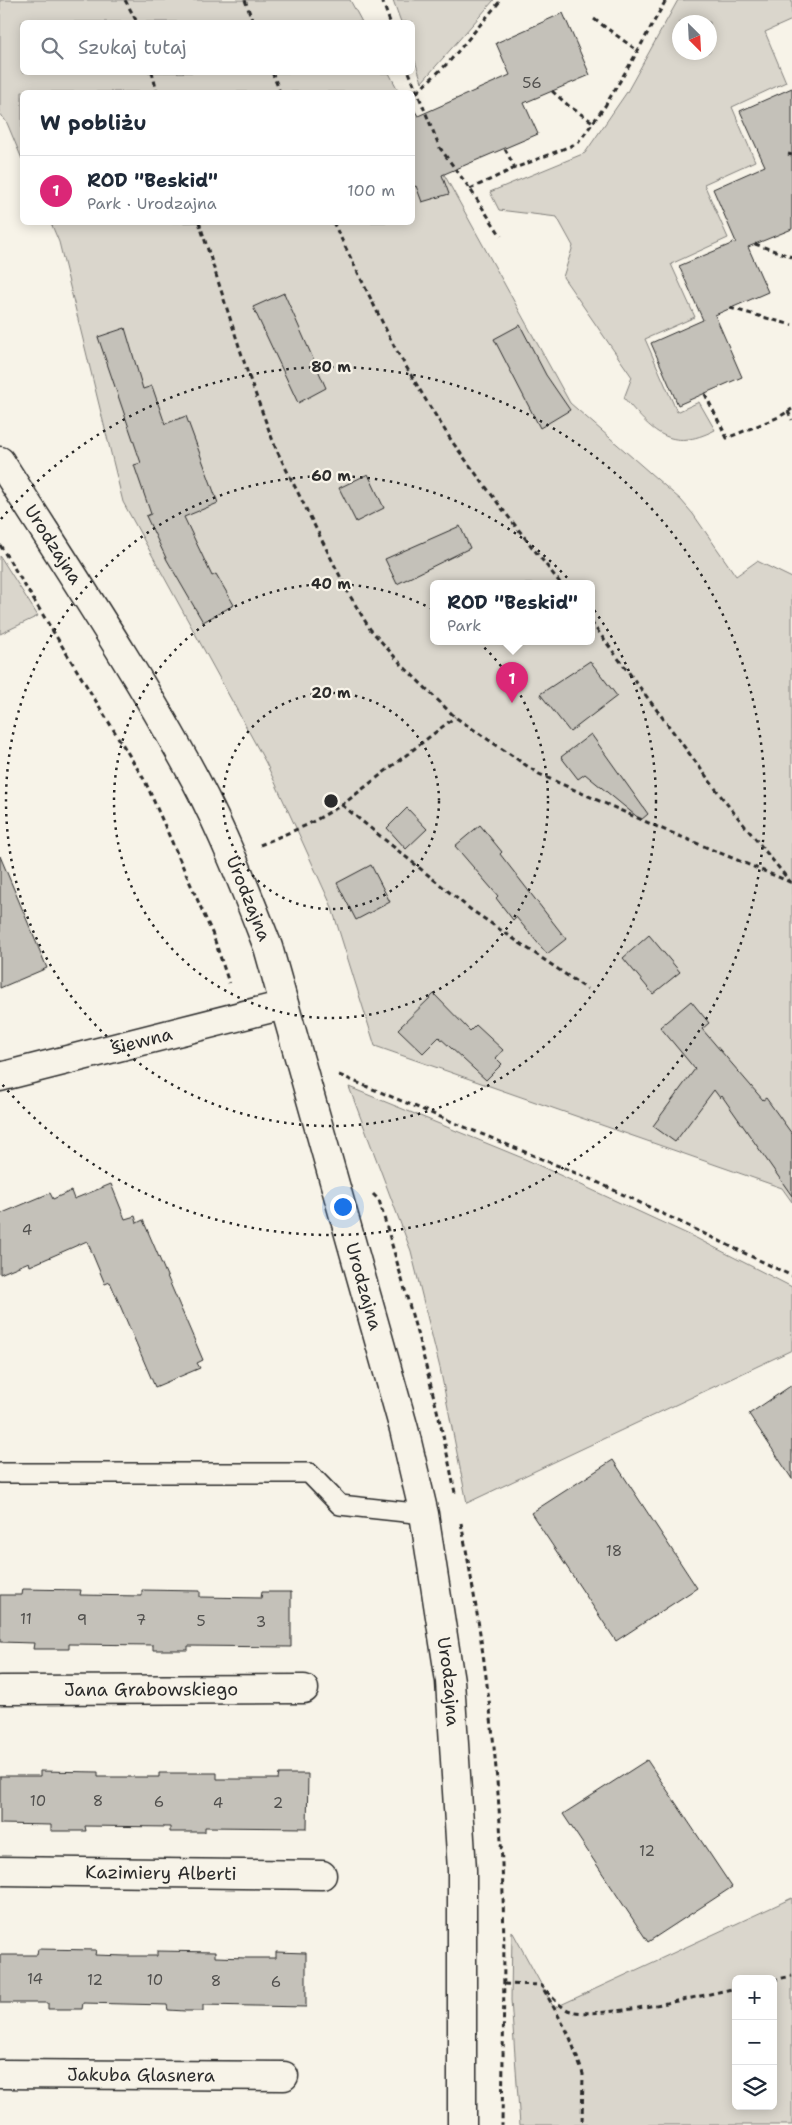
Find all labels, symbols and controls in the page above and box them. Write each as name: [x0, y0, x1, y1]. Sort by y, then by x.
north arrow: [672, 15, 717, 60]
search box: [20, 20, 415, 75]
icon: search: [38, 34, 66, 62]
text: Szukaj tutaj: [78, 35, 187, 60]
house number: 56: [522, 73, 542, 93]
text: W pobliżu: [40, 109, 147, 137]
text: ROD "Beskid": [87, 168, 218, 193]
text: 1: [52, 180, 60, 201]
text: 100 m: [347, 180, 395, 201]
text: Park · Urodzajna: [87, 193, 217, 214]
text: 80 m: [311, 357, 351, 377]
text: 60 m: [311, 466, 351, 486]
street label: Urodzajna: [19, 500, 88, 589]
text: 40 m: [311, 574, 351, 594]
popup: [430, 580, 595, 645]
text: ROD "Beskid": [447, 590, 578, 615]
text: Park: [447, 615, 481, 636]
pin: 1: [496, 662, 528, 703]
text: 20 m: [311, 683, 351, 703]
centre of rings: [322, 792, 340, 810]
street label: Urodzajna: [221, 852, 276, 945]
street label: Siewna: [108, 1022, 175, 1060]
your location: [330, 1194, 356, 1220]
house number: 4: [22, 1220, 32, 1240]
street label: Urodzajna: [340, 1240, 388, 1333]
house number: 18: [606, 1541, 622, 1561]
house number: 11: [20, 1609, 32, 1629]
house number: 9: [77, 1610, 87, 1630]
house number: 7: [136, 1610, 146, 1630]
house number: 5: [196, 1611, 206, 1631]
house number: 3: [256, 1612, 266, 1632]
street label: Urodzajna: [431, 1635, 465, 1727]
street label: Jana Grabowskiego: [64, 1677, 238, 1702]
house number: 10: [30, 1791, 46, 1811]
house number: 8: [93, 1791, 103, 1811]
house number: 6: [154, 1792, 164, 1812]
house number: 4: [213, 1793, 223, 1813]
house number: 2: [273, 1793, 283, 1813]
house number: 12: [639, 1841, 655, 1861]
street label: Kazimiery Alberti: [85, 1860, 237, 1886]
house number: 14: [27, 1969, 43, 1989]
house number: 12: [87, 1970, 103, 1990]
house number: 10: [147, 1970, 163, 1990]
house number: 8: [211, 1971, 221, 1991]
house number: 6: [271, 1972, 281, 1992]
map controls: [732, 1975, 777, 2110]
button: +: [732, 1975, 777, 2020]
button: −: [732, 2020, 777, 2065]
street label: Jakuba Glasnera: [67, 2062, 215, 2088]
button: layers: [732, 2065, 777, 2110]

